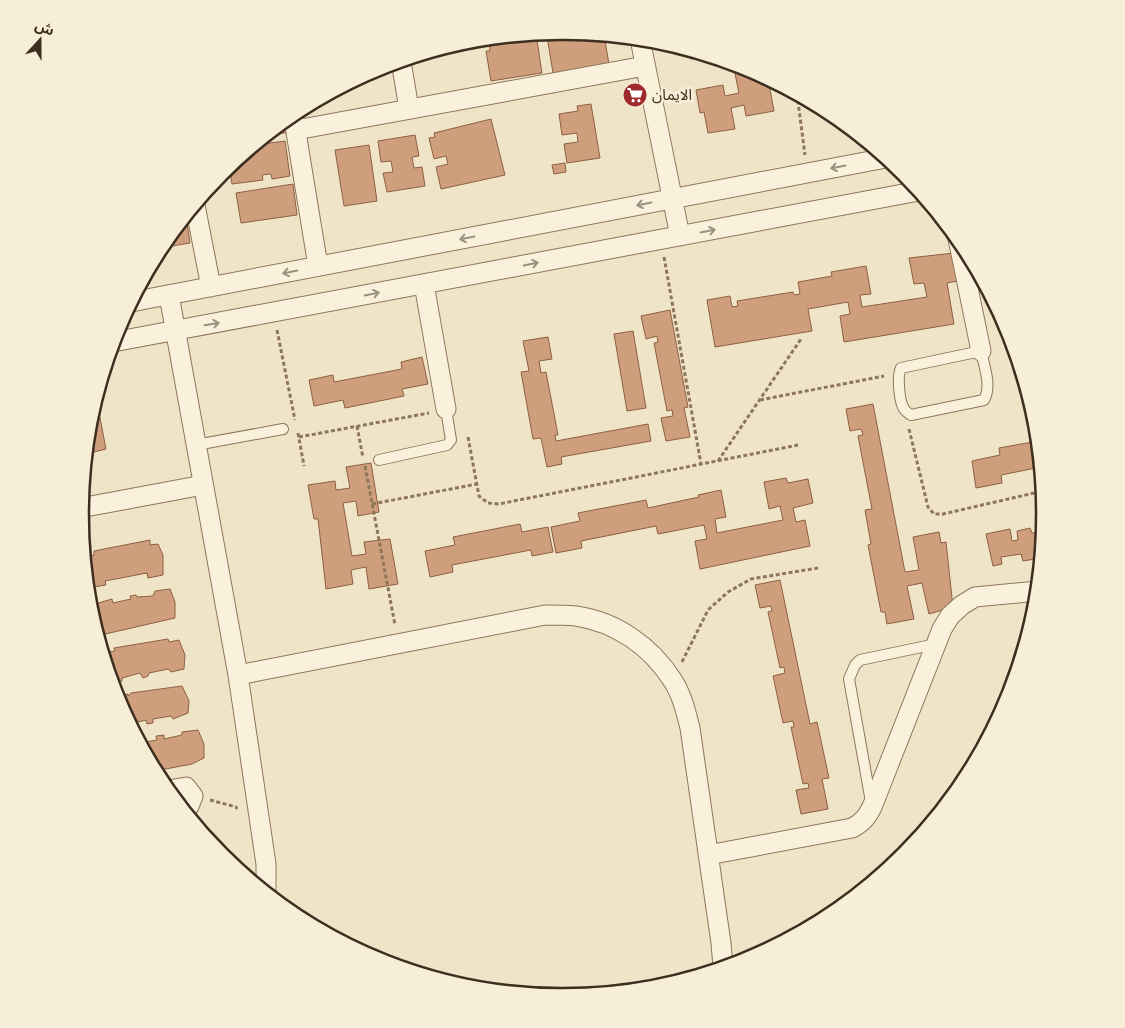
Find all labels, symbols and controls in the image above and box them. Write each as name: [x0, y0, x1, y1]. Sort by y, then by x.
north arrow: [15, 15, 65, 65]
text: ش: [33, 17, 56, 39]
supermarket icon: الايمان: [622, 82, 648, 108]
place label: الايمان: [652, 86, 692, 104]
one-way arrow: [831, 163, 847, 173]
one-way arrow: [637, 200, 653, 210]
one-way arrow: [700, 225, 716, 235]
one-way arrow: [460, 234, 476, 243]
one-way arrow: [523, 258, 539, 268]
one-way arrow: [283, 267, 299, 277]
one-way arrow: [363, 289, 379, 298]
one-way arrow: [204, 318, 220, 328]

